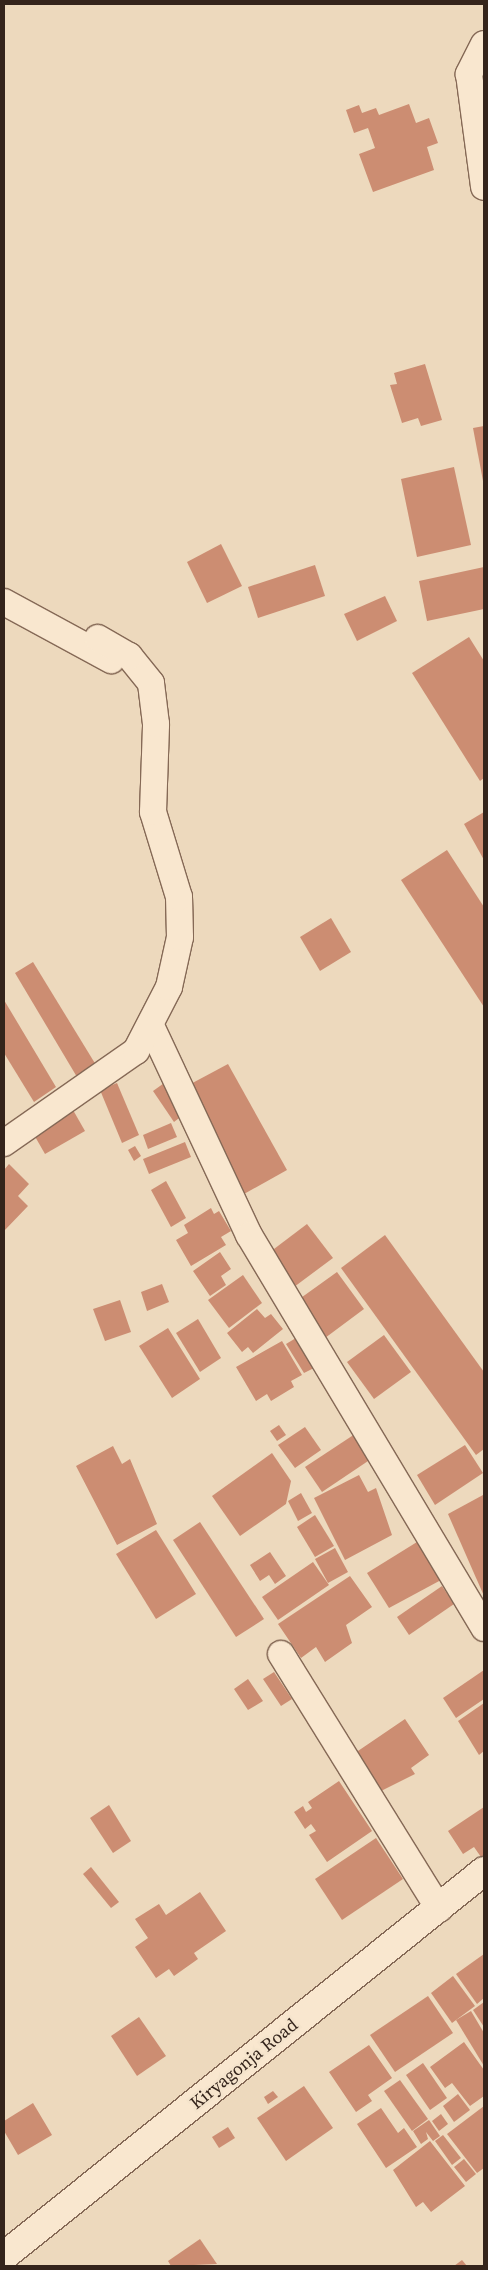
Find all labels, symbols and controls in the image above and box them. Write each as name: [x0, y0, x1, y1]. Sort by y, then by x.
street label: Kiryagonja Road: [186, 2014, 302, 2114]

